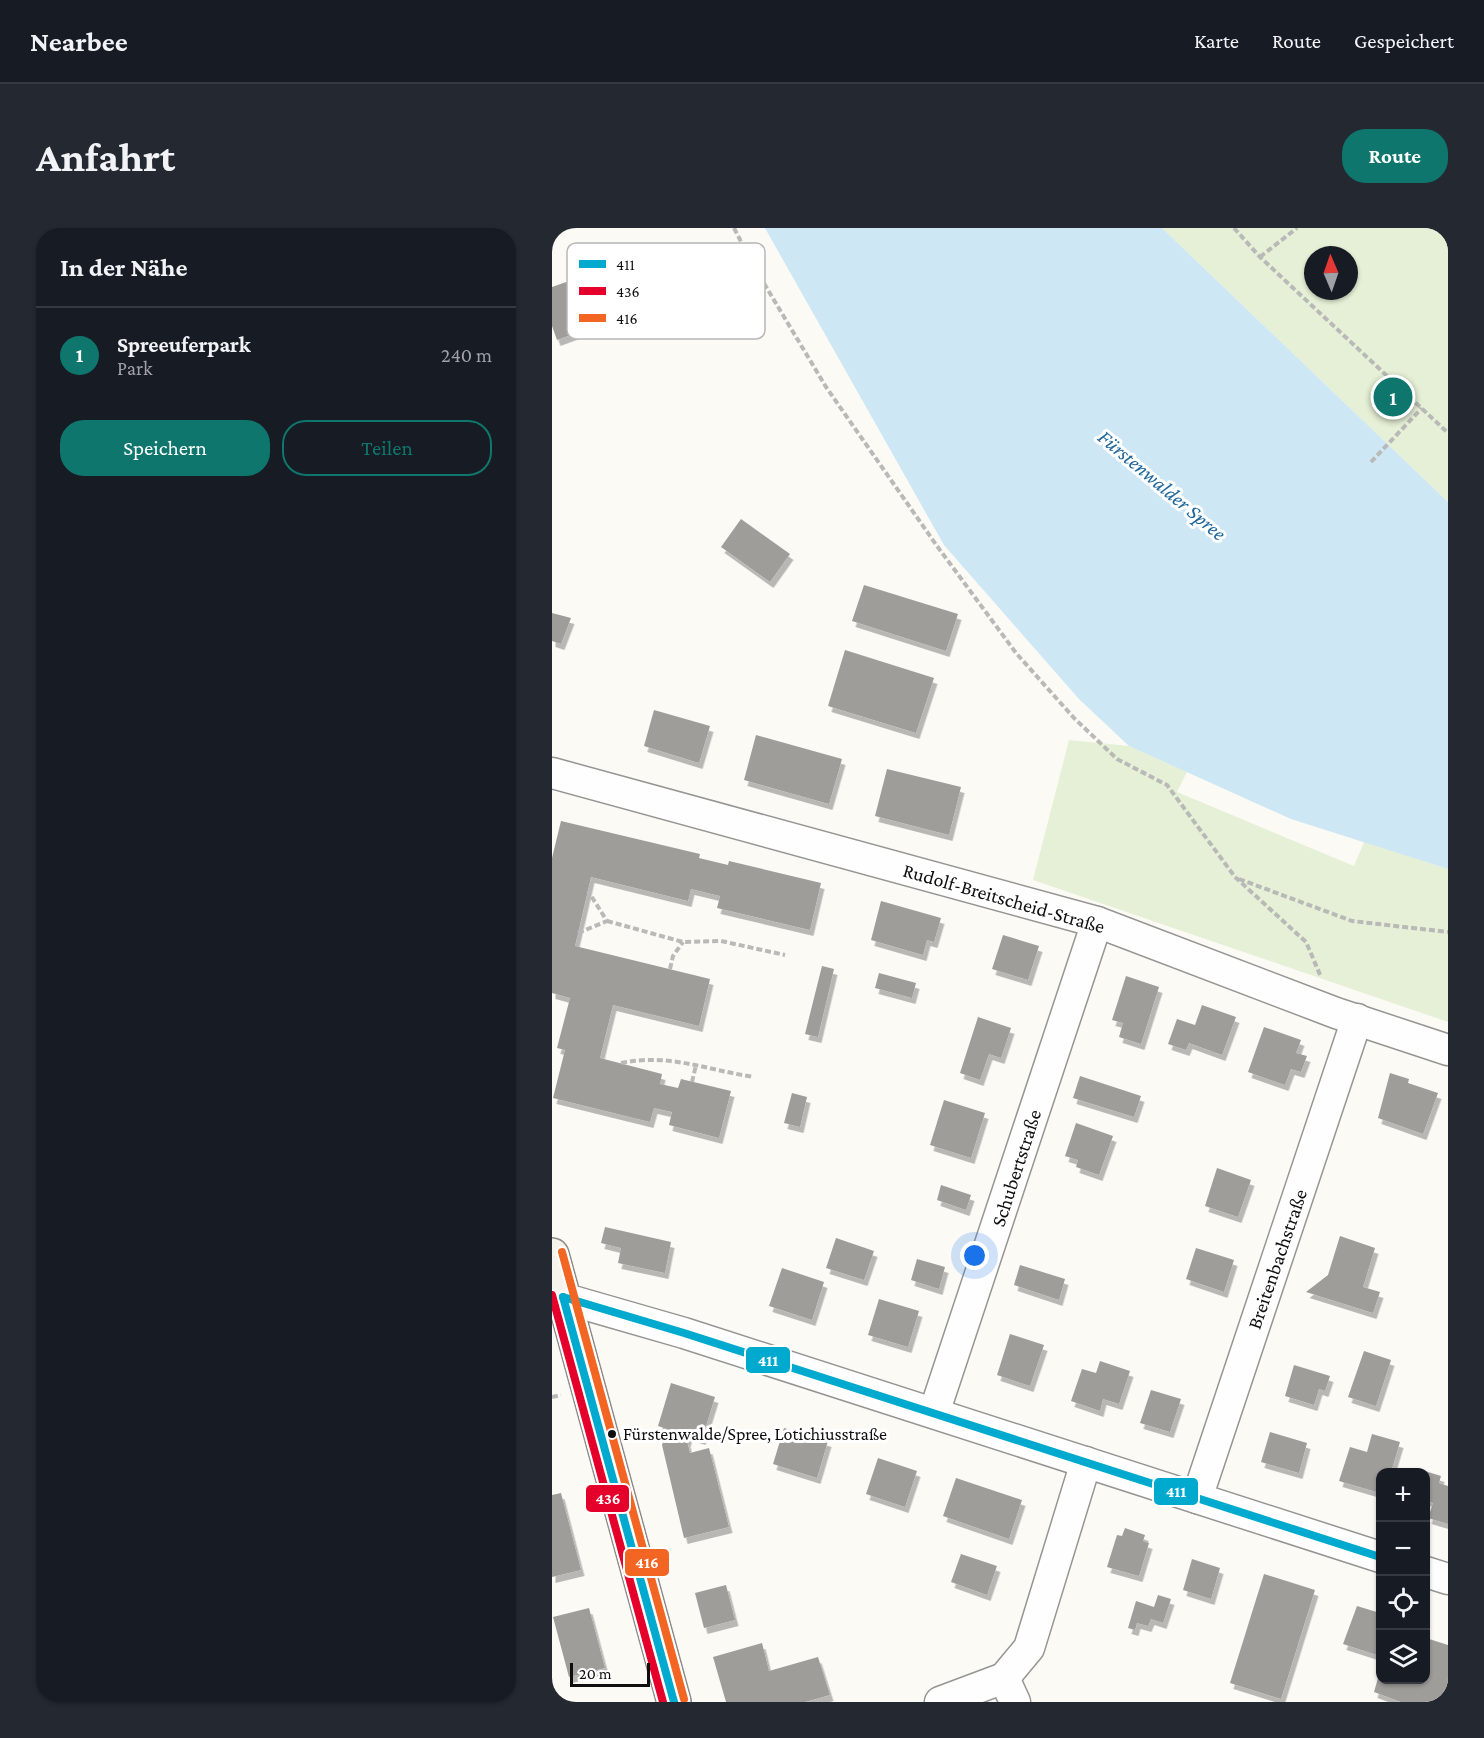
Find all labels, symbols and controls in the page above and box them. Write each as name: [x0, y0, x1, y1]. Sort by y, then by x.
text: Nearbee: [30, 26, 128, 57]
text: Karte: [1194, 29, 1239, 53]
text: Route: [1272, 29, 1321, 53]
text: Gespeichert: [1354, 29, 1454, 53]
button: Route: [1342, 129, 1448, 183]
text: Anfahrt: [36, 133, 175, 180]
legend: [567, 243, 765, 339]
north arrow: [1304, 246, 1358, 300]
text: In der Nähe: [60, 253, 188, 282]
text: 411: [616, 256, 635, 273]
text: 436: [616, 283, 640, 300]
text: 416: [616, 310, 638, 327]
text: Spreeuferpark: [117, 332, 251, 357]
text: 1: [76, 344, 83, 366]
text: 240 m: [441, 344, 492, 366]
text: Park: [117, 357, 153, 379]
pin: 1: [1374, 374, 1412, 420]
button: Speichern: [60, 420, 270, 476]
button: Teilen: [282, 420, 492, 476]
water label: Fürstenwalder Spree: [1093, 425, 1231, 545]
street label: Rudolf-Breitscheid-Straße: [901, 859, 1108, 937]
street label: Schubertstraße: [987, 1106, 1045, 1229]
street label: Breitenbachstraße: [1243, 1186, 1311, 1332]
your location: [960, 1241, 989, 1270]
line badge: 411: [745, 1346, 791, 1374]
text: 411: [758, 1352, 778, 1369]
place label: Fürstenwalde/Spree, Lotichiusstraße: [623, 1424, 887, 1444]
marker: Fürstenwalde/Spree, Lotichiusstraße: [606, 1428, 618, 1440]
map controls: [1376, 1468, 1430, 1684]
button: +: [1376, 1468, 1430, 1522]
line badge: 411: [1153, 1477, 1199, 1506]
text: 411: [1166, 1483, 1186, 1500]
line badge: 436: [585, 1484, 630, 1513]
text: 436: [595, 1490, 621, 1507]
button: −: [1376, 1522, 1430, 1576]
line badge: 416: [624, 1548, 670, 1577]
text: 416: [635, 1554, 659, 1571]
button: locate: [1376, 1576, 1430, 1630]
button: layers: [1376, 1630, 1430, 1684]
scale bar: [570, 1660, 650, 1688]
text: 20 m: [579, 1665, 612, 1682]

